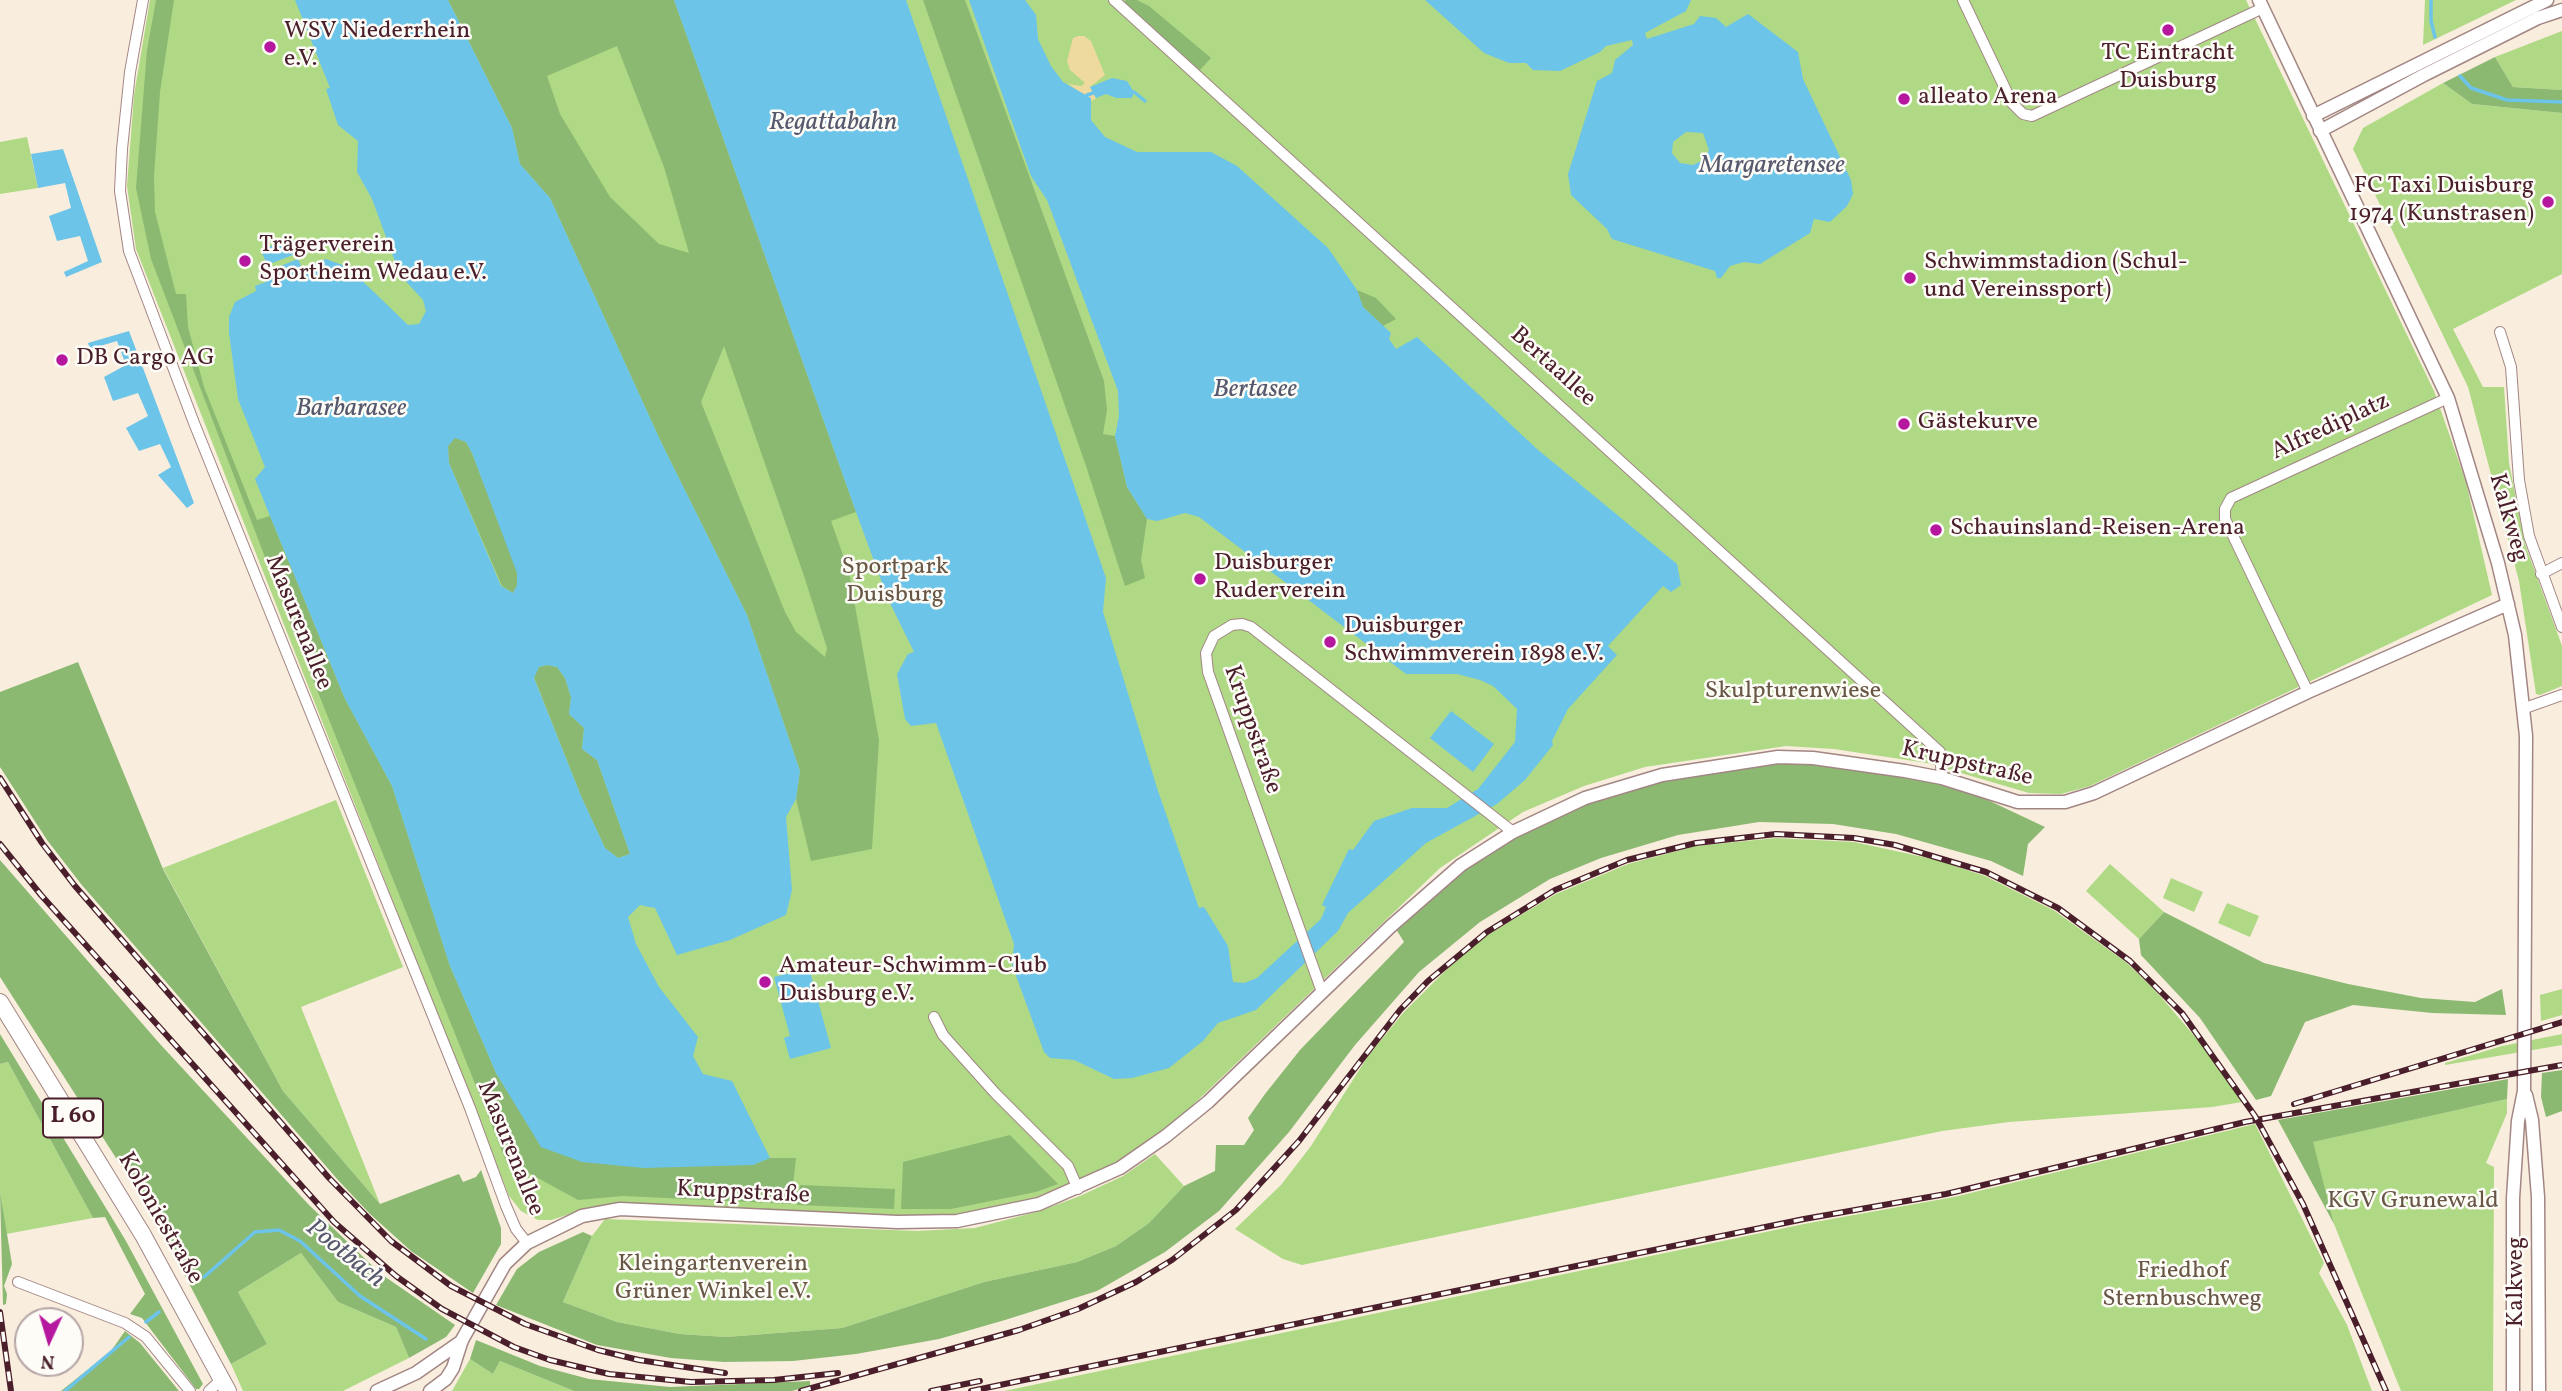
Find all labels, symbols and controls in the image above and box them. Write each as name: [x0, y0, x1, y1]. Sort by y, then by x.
place label: WSV Niederrhein e.V.: [284, 19, 470, 75]
marker: TC Eintracht Duisburg: [2160, 22, 2176, 38]
marker: WSV Niederrhein e.V.: [262, 39, 278, 55]
place label: TC Eintracht Duisburg: [2101, 41, 2235, 97]
place label: alleato Arena: [1918, 85, 2058, 113]
marker: alleato Arena: [1896, 91, 1912, 107]
water label: Regattabahn: [769, 108, 897, 140]
water label: Margaretensee: [1699, 151, 1845, 183]
place label: FC Taxi Duisburg 1974 (Kunstrasen): [2349, 174, 2534, 230]
marker: FC Taxi Duisburg 1974 (Kunstrasen): [2540, 194, 2556, 210]
place label: Trägerverein Sportheim Wedau e.V.: [259, 233, 487, 289]
place label: Schwimmstadion (Schul- und Vereinssport): [1924, 250, 2188, 306]
marker: Trägerverein Sportheim Wedau e.V.: [237, 253, 253, 269]
marker: Schwimmstadion (Schul- und Vereinssport): [1902, 270, 1918, 286]
street label: Bertaallee: [1503, 322, 1601, 414]
place label: DB Cargo AG: [76, 346, 215, 374]
marker: DB Cargo AG: [54, 352, 70, 368]
water label: Bertasee: [1213, 375, 1297, 407]
street label: Alfrediplatz: [2267, 388, 2395, 468]
water label: Barbarasee: [295, 394, 407, 426]
place label: Gästekurve: [1918, 410, 2038, 438]
marker: Gästekurve: [1896, 416, 1912, 432]
street label: Kalkweg: [2481, 471, 2533, 565]
place label: Schauinsland-Reisen-Arena: [1950, 516, 2245, 544]
marker: Schauinsland-Reisen-Arena: [1928, 522, 1944, 538]
street label: Masurenallee: [257, 551, 337, 695]
place label: Duisburger Ruderverein: [1214, 551, 1346, 607]
park label: Sportpark Duisburg: [841, 555, 949, 611]
marker: Duisburger Ruderverein: [1192, 571, 1208, 587]
place label: Duisburger Schwimmverein 1898 e.V.: [1344, 614, 1604, 670]
marker: Duisburger Schwimmverein 1898 e.V.: [1322, 634, 1338, 650]
street label: Kruppstraße: [1216, 662, 1286, 798]
park label: Skulpturenwiese: [1705, 679, 1881, 707]
street label: Kruppstraße: [1899, 736, 2035, 794]
place label: Amateur-Schwimm-Club Duisburg e.V.: [779, 954, 1047, 1010]
marker: Amateur-Schwimm-Club Duisburg e.V.: [757, 974, 773, 990]
street label: Masurenallee: [469, 1077, 549, 1221]
road number: L 60: [43, 1098, 103, 1138]
street label: Koloniestraße: [110, 1148, 208, 1290]
street label: Kruppstraße: [675, 1176, 811, 1212]
park label: KGV Grunewald: [2327, 1189, 2499, 1217]
water label: Pootbach: [298, 1214, 390, 1296]
street label: Kalkweg: [2504, 1237, 2532, 1327]
park label: Kleingartenverein Grüner Winkel e.V.: [615, 1252, 811, 1308]
park label: Friedhof Sternbuschweg: [2102, 1259, 2262, 1315]
north arrow: [14, 1307, 84, 1377]
text: N: [40, 1348, 55, 1374]

